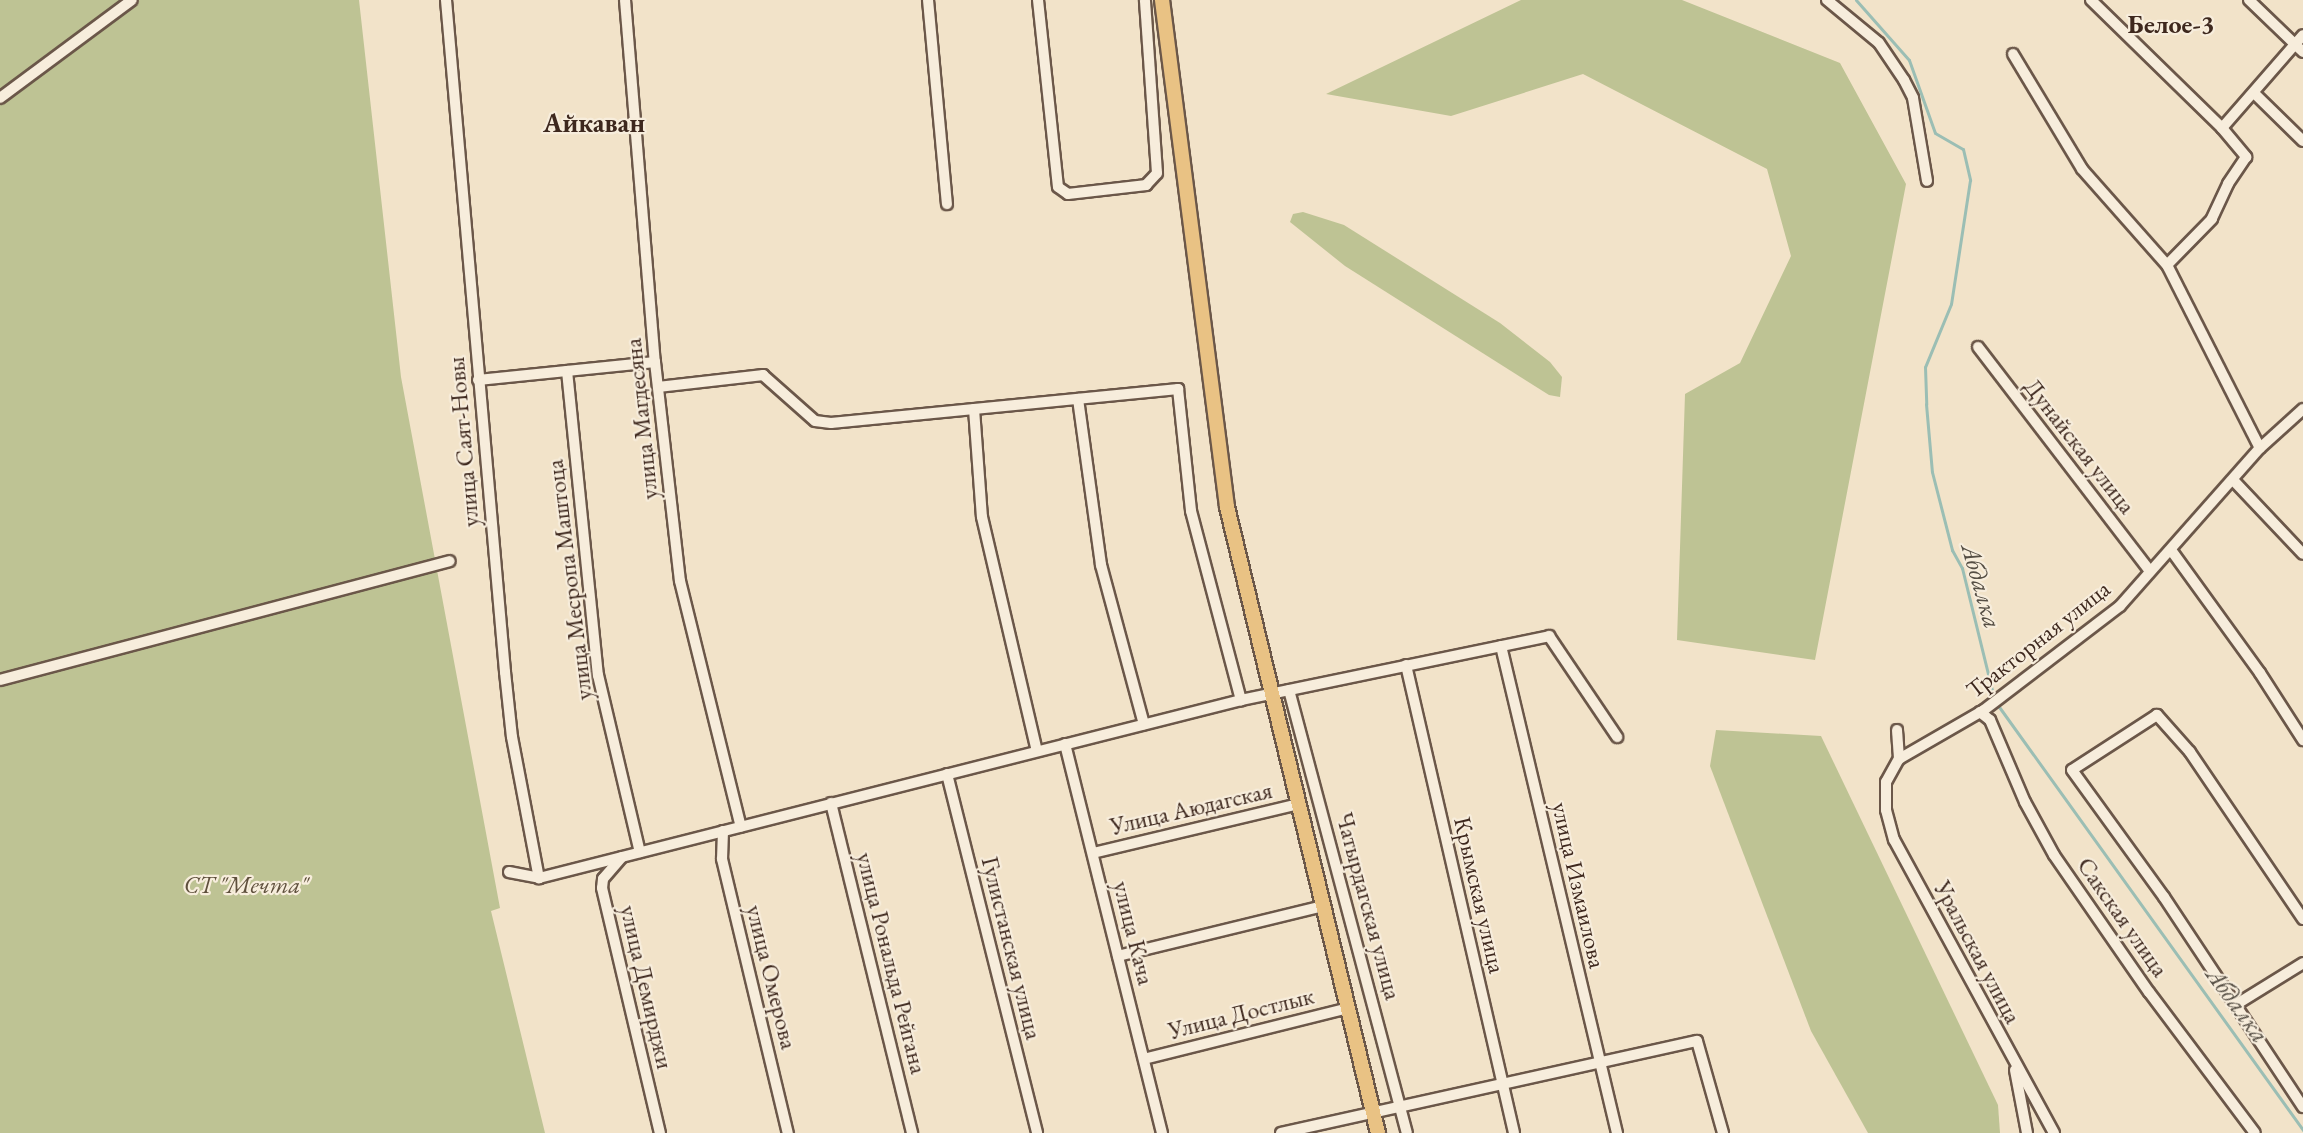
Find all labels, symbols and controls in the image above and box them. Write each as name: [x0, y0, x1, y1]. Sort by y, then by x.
district label: Белое-3: [2128, 9, 2214, 41]
district label: Айкаван: [543, 107, 645, 139]
street label: улица Магдесяна: [618, 337, 664, 501]
street label: улица Саят-Новы: [441, 356, 485, 528]
street label: Дунайская улица: [2018, 373, 2142, 519]
street label: улица Месропа Маштоца: [540, 458, 598, 702]
water label: Абдалка: [1954, 540, 2008, 632]
street label: Тракторная улица: [1960, 574, 2116, 704]
street label: Улица Аюдагская: [1107, 775, 1275, 841]
street label: улица Измаилова: [1546, 799, 1612, 971]
street label: Чатырдагская улица: [1330, 809, 1408, 1003]
street label: Крымская улица: [1448, 814, 1512, 976]
street label: улица Рональда Рейгана: [851, 849, 933, 1077]
street label: Сакская улица: [2071, 852, 2175, 982]
street label: Гулистанская улица: [975, 854, 1049, 1042]
park label: СТ "Мечта": [184, 871, 308, 899]
street label: Уральская улица: [1928, 876, 2028, 1028]
street label: улица Кача: [1107, 878, 1161, 988]
street label: улица Демирджи: [614, 902, 680, 1072]
street label: улица Омерова: [740, 902, 804, 1052]
water label: Абдалка: [2199, 961, 2275, 1049]
street label: Улица Достлык: [1165, 981, 1317, 1045]

